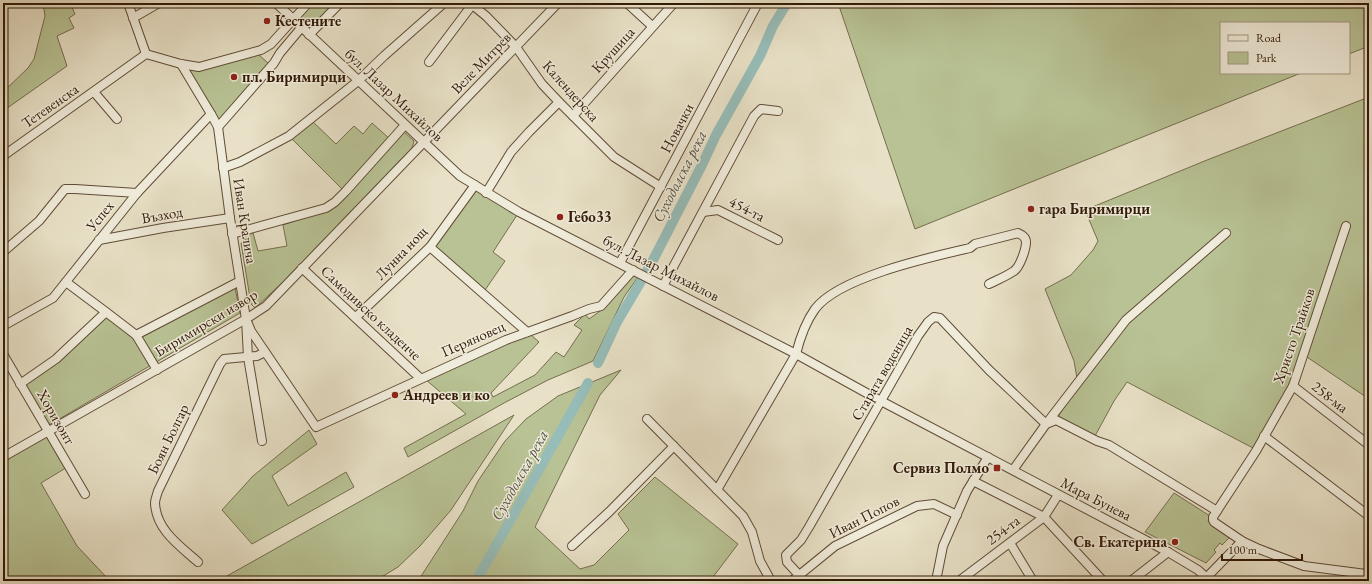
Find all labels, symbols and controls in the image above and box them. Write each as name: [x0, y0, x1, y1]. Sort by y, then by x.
place label: Кестените: [275, 11, 341, 30]
marker: Кестените: [262, 16, 272, 26]
legend: [1220, 22, 1350, 74]
street label: Крушица: [587, 23, 638, 77]
street label: Веле Митрев: [447, 28, 515, 97]
text: Road: [1256, 30, 1282, 46]
street label: бул. Лазар Михайлов: [341, 44, 448, 145]
text: Park: [1256, 50, 1277, 66]
street label: Календерска: [539, 56, 604, 125]
place label: пл. Биримирци: [242, 67, 346, 86]
marker: пл. Биримирци: [229, 72, 239, 82]
street label: Тетевенска: [18, 79, 82, 132]
street label: Новачки: [656, 100, 698, 156]
water label: Суходолска река: [647, 127, 712, 226]
street label: Иван Кралича: [229, 177, 262, 265]
street label: 454-та: [726, 191, 768, 226]
street label: Успех: [81, 196, 118, 235]
place label: гара Биримирци: [1039, 199, 1150, 218]
street label: Възход: [140, 202, 184, 227]
marker: гара Биримирци: [1026, 204, 1036, 214]
place label: Гебо33: [568, 207, 612, 226]
marker: Гебо33: [555, 212, 565, 222]
street label: Лунна нощ: [370, 221, 431, 284]
street label: бул. Лазар Михайлов: [600, 230, 723, 305]
street label: Самодивско кладенче: [317, 261, 426, 364]
street label: Биримирски извор: [151, 284, 261, 361]
street label: Христо Трайков: [1268, 286, 1319, 387]
street label: Перяновец: [438, 316, 508, 361]
street label: Старата воденица: [847, 322, 917, 424]
street label: 258-ма: [1308, 376, 1352, 417]
street label: Хоризонт: [32, 385, 80, 448]
place label: Андреев и ко: [402, 385, 490, 404]
marker: Андреев и ко: [390, 390, 400, 400]
street label: Боян Болгар: [142, 400, 193, 477]
water label: Суходолска река: [486, 426, 553, 524]
place label: Сервиз Полмо: [893, 458, 989, 477]
marker: Сервиз Полмо: [992, 463, 1002, 473]
street label: Мара Бунева: [1058, 473, 1135, 525]
street label: Иван Попов: [825, 491, 902, 542]
street label: 254-та: [982, 511, 1024, 549]
place label: Св. Екатерина: [1073, 532, 1167, 551]
scale bar: [1222, 536, 1302, 562]
marker: Св. Екатерина: [1170, 537, 1180, 547]
text: 100 m: [1228, 542, 1258, 558]

